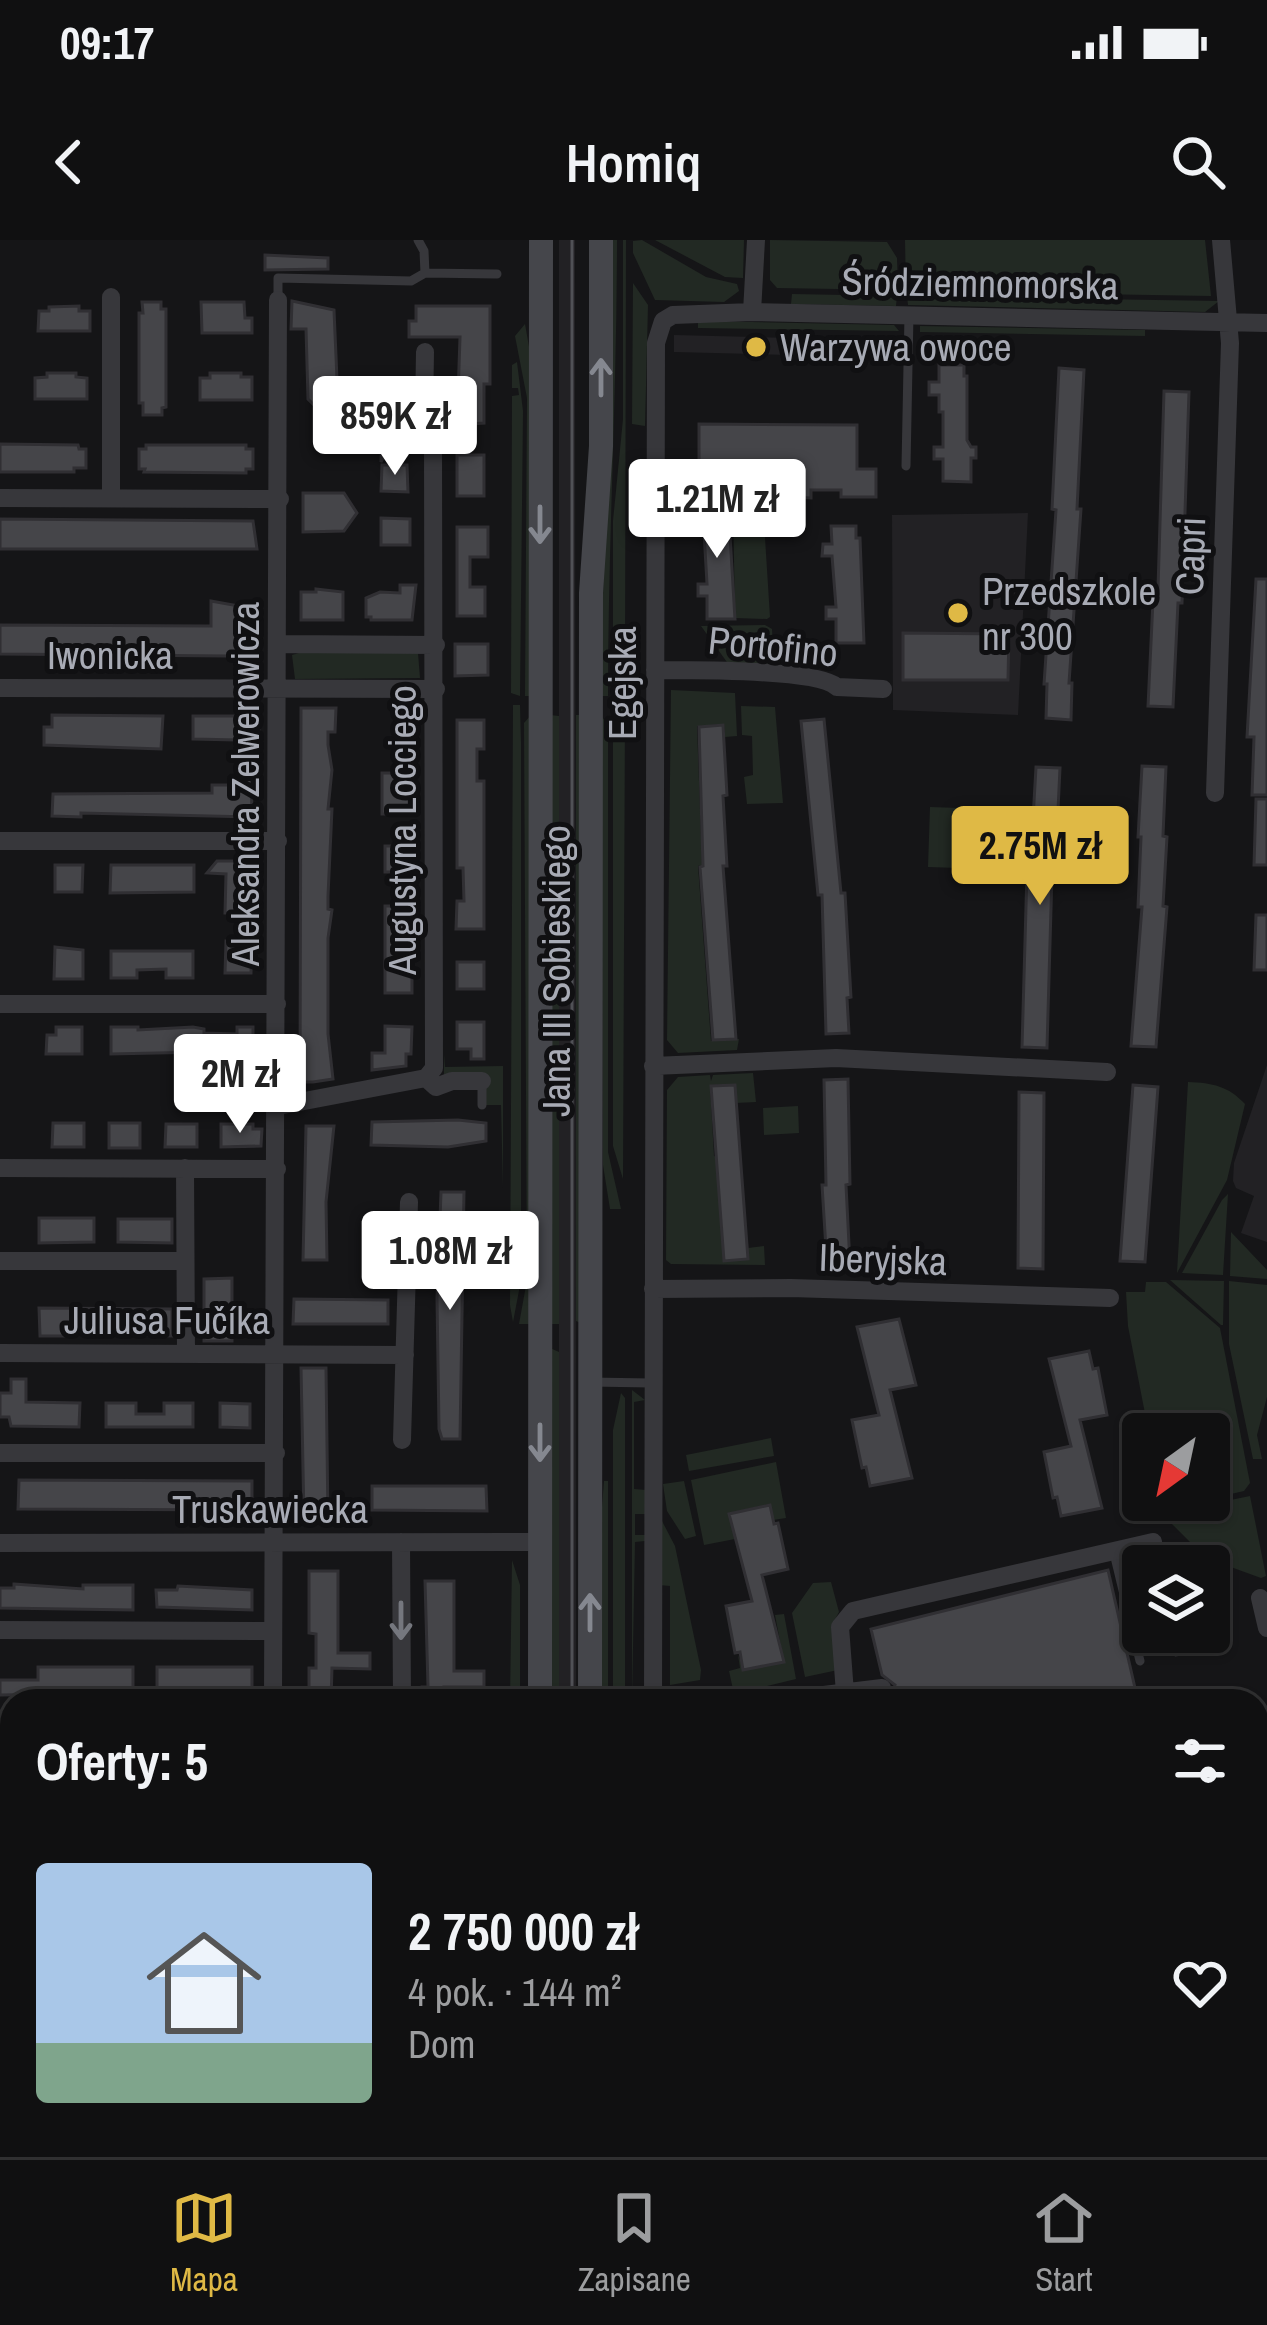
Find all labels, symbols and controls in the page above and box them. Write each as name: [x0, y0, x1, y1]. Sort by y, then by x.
text: 09:17: [60, 12, 154, 73]
text: Homiq: [566, 126, 701, 199]
icon: back: [36, 129, 102, 195]
icon: search: [1165, 129, 1231, 195]
street label: Śródziemnomorska: [841, 255, 1119, 311]
place label: Warzywa owoce: [780, 321, 1012, 373]
marker: Warzywa owoce: [743, 334, 769, 360]
one-way arrow: [590, 358, 612, 397]
pin: 859K zł: [284, 376, 506, 478]
text: 859K zł: [340, 389, 450, 441]
pin: 1.21M zł: [593, 459, 841, 561]
text: 1.21M zł: [656, 472, 778, 524]
one-way arrow: [529, 505, 551, 544]
street label: Capri: [1163, 516, 1217, 596]
place label: Przedszkole nr 300: [982, 565, 1156, 662]
marker: Przedszkole nr 300: [945, 600, 971, 626]
street label: Aleksandra Zelwerowicza: [219, 602, 271, 967]
street label: Portofino: [706, 613, 840, 679]
street label: Egejska: [596, 626, 648, 740]
street label: Iwonicka: [47, 629, 173, 681]
street label: Augustyna Locciego: [376, 685, 428, 976]
pin: 2.75M zł: [916, 806, 1164, 908]
text: 2.75M zł: [979, 819, 1101, 871]
street label: Jana III Sobieskiego: [530, 825, 582, 1117]
pin: 2M zł: [156, 1034, 324, 1136]
text: 2M zł: [201, 1047, 279, 1099]
pin: 1.08M zł: [326, 1211, 574, 1313]
text: 1.08M zł: [389, 1224, 511, 1276]
street label: Iberyjska: [818, 1231, 948, 1287]
street label: Juliusa Fučíka: [64, 1294, 270, 1346]
north arrow: [1122, 1413, 1230, 1521]
map controls: [1122, 1413, 1230, 1653]
one-way arrow: [529, 1423, 551, 1462]
street label: Truskawiecka: [172, 1483, 368, 1535]
button: layers: [1122, 1545, 1230, 1653]
one-way arrow: [579, 1593, 601, 1632]
one-way arrow: [390, 1601, 413, 1640]
text: Oferty: 5: [36, 1727, 208, 1796]
icon: filters: [1167, 1728, 1233, 1794]
text: 2 750 000 zł: [408, 1897, 638, 1966]
icon: home: [132, 1911, 276, 2055]
icon: heart: [1167, 1950, 1233, 2016]
text: 4 pok. · 144 m²: [408, 1966, 621, 2018]
text: Dom: [408, 2018, 476, 2070]
tab: Mapa: [170, 2185, 238, 2301]
tab: Zapisane: [578, 2185, 691, 2301]
tab: Start: [1031, 2185, 1097, 2301]

